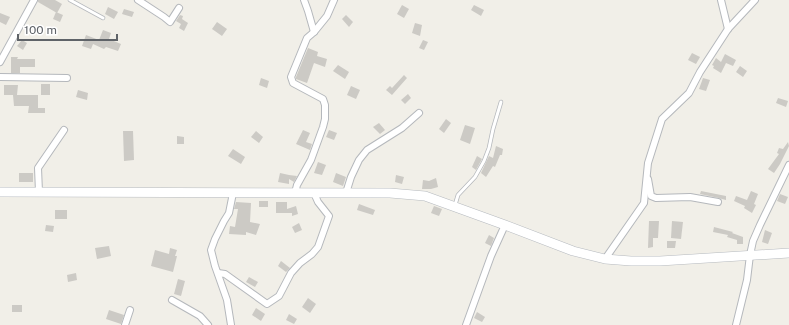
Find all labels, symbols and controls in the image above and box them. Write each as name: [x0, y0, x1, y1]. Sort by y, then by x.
scale bar: [18, 16, 117, 42]
text: 100 m: [24, 23, 57, 37]

